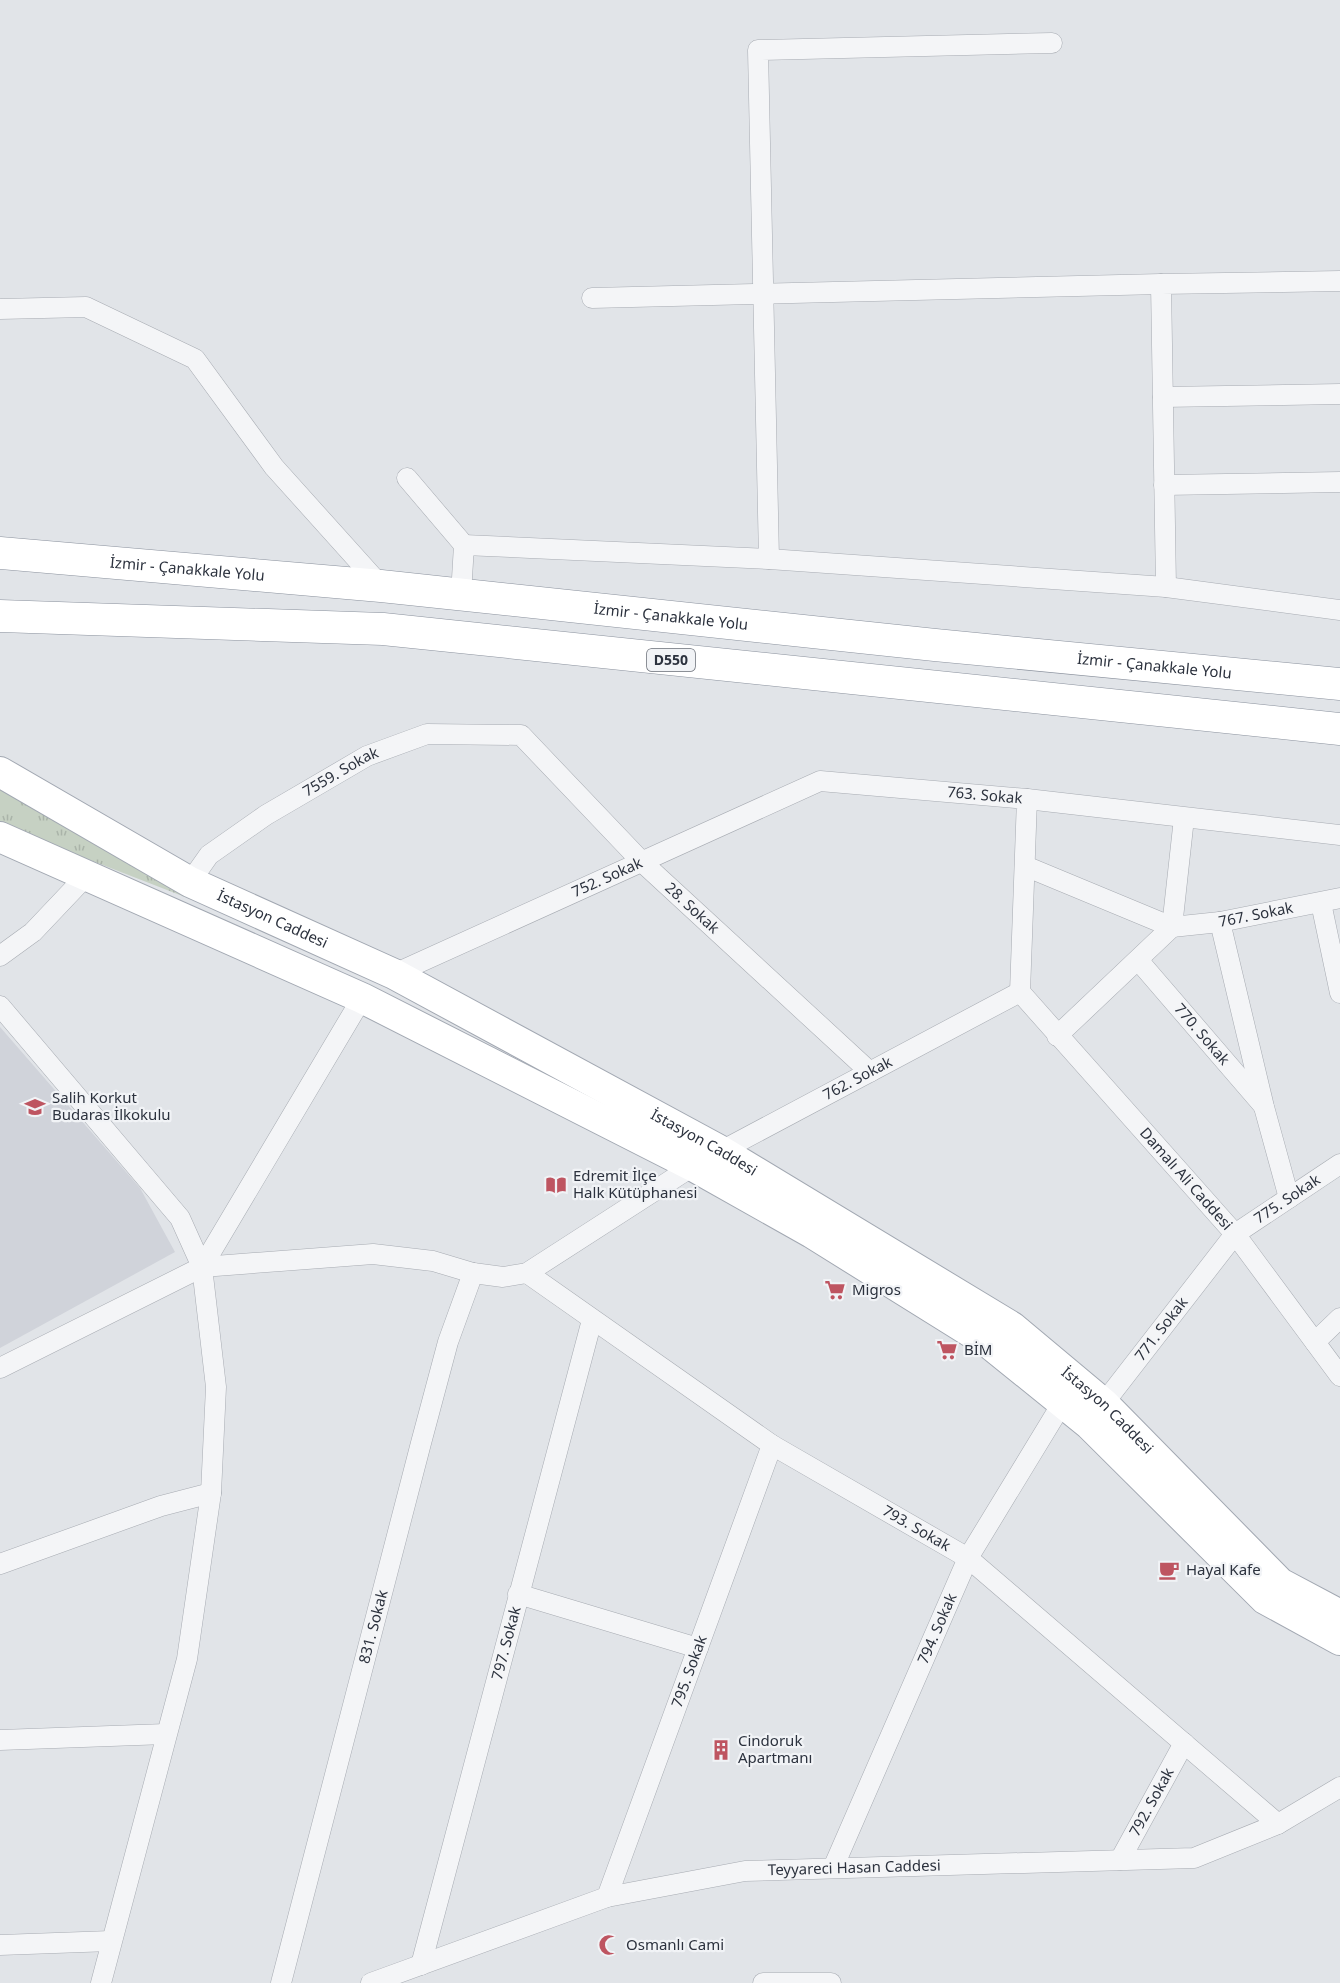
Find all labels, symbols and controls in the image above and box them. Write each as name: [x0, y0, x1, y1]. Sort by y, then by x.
street label: İzmir - Çanakkale Yolu: [109, 552, 266, 585]
street label: İzmir - Çanakkale Yolu: [593, 598, 749, 634]
street label: İzmir - Çanakkale Yolu: [1076, 648, 1233, 683]
road number: D550: [647, 649, 695, 671]
street label: 7559. Sokak: [299, 742, 381, 800]
street label: 763. Sokak: [946, 781, 1023, 808]
street label: 752. Sokak: [568, 852, 645, 901]
street label: 28. Sokak: [661, 877, 724, 937]
street label: İstasyon Caddesi: [214, 885, 331, 952]
street label: 767. Sokak: [1217, 897, 1295, 931]
street label: 770. Sokak: [1170, 998, 1235, 1069]
street label: 762. Sokak: [819, 1051, 895, 1104]
place label: Salih Korkut Budaras İlkokulu: [52, 1087, 171, 1124]
school or university icon: Salih Korkut Budaras İlkokulu: [23, 1095, 47, 1119]
street label: İstasyon Caddesi: [647, 1104, 761, 1180]
street label: Damalı Ali Caddesi: [1136, 1123, 1238, 1234]
place label: Edremit İlçe Halk Kütüphanesi: [573, 1165, 697, 1202]
street label: 775. Sokak: [1250, 1169, 1324, 1228]
library icon: Edremit İlçe Halk Kütüphanesi: [544, 1173, 568, 1197]
supermarket icon: Migros: [823, 1278, 847, 1302]
place label: Migros: [852, 1279, 901, 1299]
street label: 771. Sokak: [1130, 1292, 1192, 1364]
supermarket icon: BİM: [935, 1338, 959, 1362]
place label: BİM: [964, 1339, 992, 1359]
street label: İstasyon Caddesi: [1058, 1362, 1158, 1458]
street label: 793. Sokak: [879, 1500, 955, 1555]
cafe icon: Hayal Kafe: [1157, 1558, 1181, 1582]
place label: Hayal Kafe: [1186, 1559, 1261, 1579]
street label: 831. Sokak: [353, 1587, 392, 1666]
street label: 794. Sokak: [912, 1590, 961, 1667]
street label: 797. Sokak: [486, 1604, 525, 1682]
street label: 795. Sokak: [666, 1632, 711, 1710]
place label: Cindoruk Apartmanı: [738, 1730, 812, 1767]
building icon: Cindoruk Apartmanı: [709, 1738, 733, 1762]
street label: 792. Sokak: [1124, 1764, 1178, 1840]
street label: Teyyareci Hasan Caddesi: [768, 1854, 941, 1879]
mosque icon: Osmanlı Cami: [597, 1933, 621, 1957]
place label: Osmanlı Cami: [626, 1934, 724, 1954]

